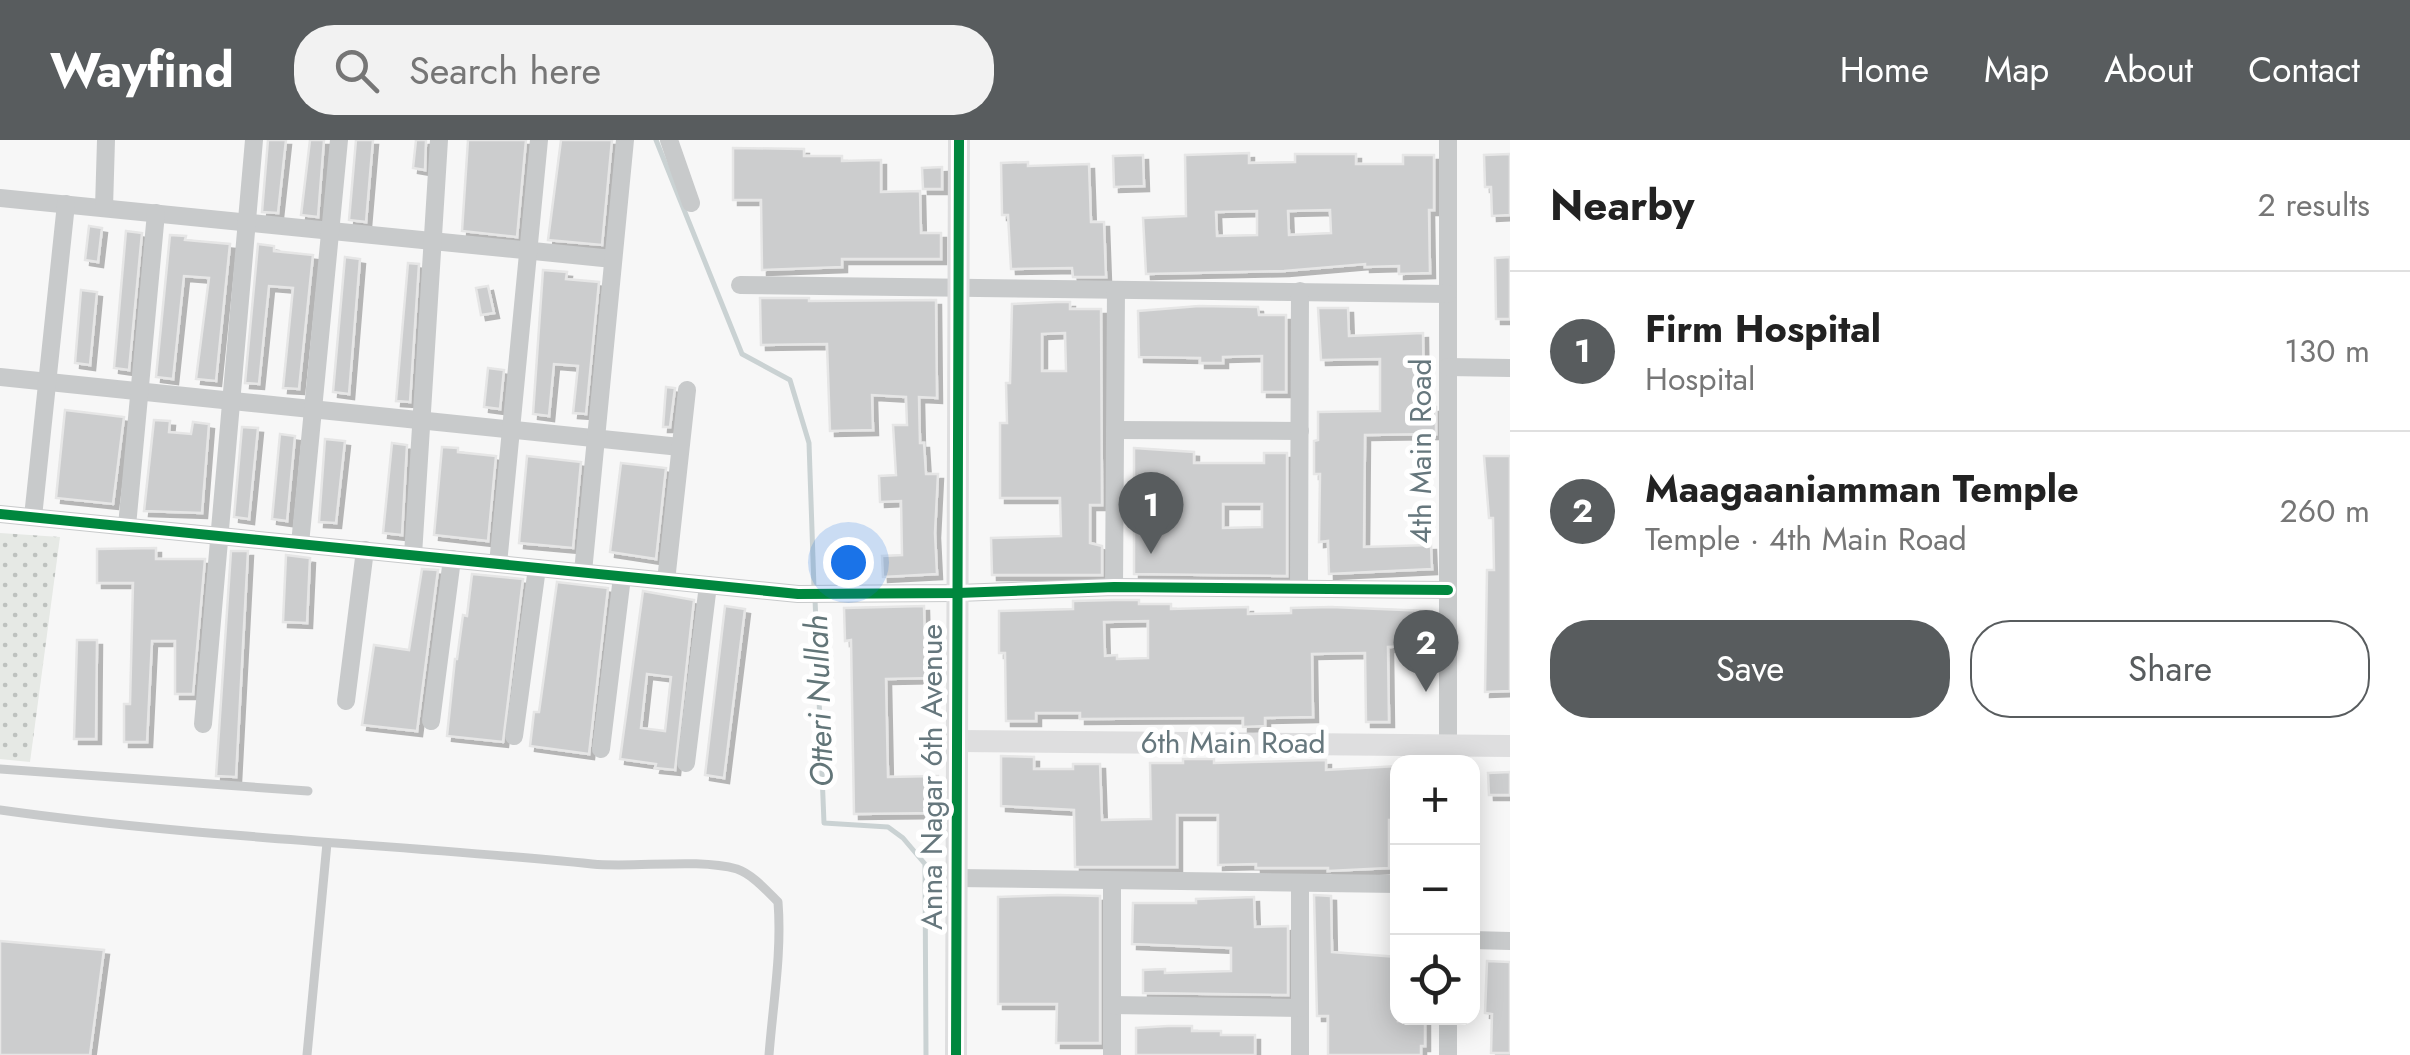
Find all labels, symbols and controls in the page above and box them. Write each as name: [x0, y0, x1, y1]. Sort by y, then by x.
search box: [294, 25, 994, 115]
text: Wayfind: [50, 36, 234, 105]
icon: search: [329, 43, 384, 98]
text: Search here: [409, 43, 601, 98]
text: Home: [1840, 45, 1929, 95]
text: Map: [1984, 45, 2049, 95]
text: About: [2104, 45, 2193, 95]
text: Contact: [2248, 45, 2360, 95]
text: Nearby: [1550, 175, 1694, 236]
text: 2 results: [2258, 182, 2370, 228]
text: Firm Hospital: [1645, 301, 1881, 356]
text: 1: [1574, 328, 1591, 374]
text: 130 m: [2284, 328, 2370, 374]
text: Hospital: [1645, 356, 1755, 402]
street label: 4th Main Road: [1399, 358, 1442, 544]
text: Maagaaniamman Temple: [1645, 461, 2079, 516]
pin: 1: [1118, 472, 1184, 554]
text: 2: [1572, 488, 1593, 534]
text: 260 m: [2280, 488, 2370, 534]
text: Temple · 4th Main Road: [1645, 516, 1967, 562]
your location: [823, 537, 874, 588]
pin: 2: [1394, 610, 1458, 692]
water label: Otteri Nullah: [793, 614, 845, 788]
button: Save: [1550, 620, 1950, 718]
button: Share: [1970, 620, 2370, 718]
street label: Anna Nagar 6th Avenue: [910, 624, 953, 930]
street label: 6th Main Road: [1140, 721, 1326, 764]
map controls: [1390, 755, 1480, 1025]
button: +: [1390, 755, 1480, 845]
button: −: [1390, 845, 1480, 935]
button: locate: [1390, 935, 1480, 1025]

